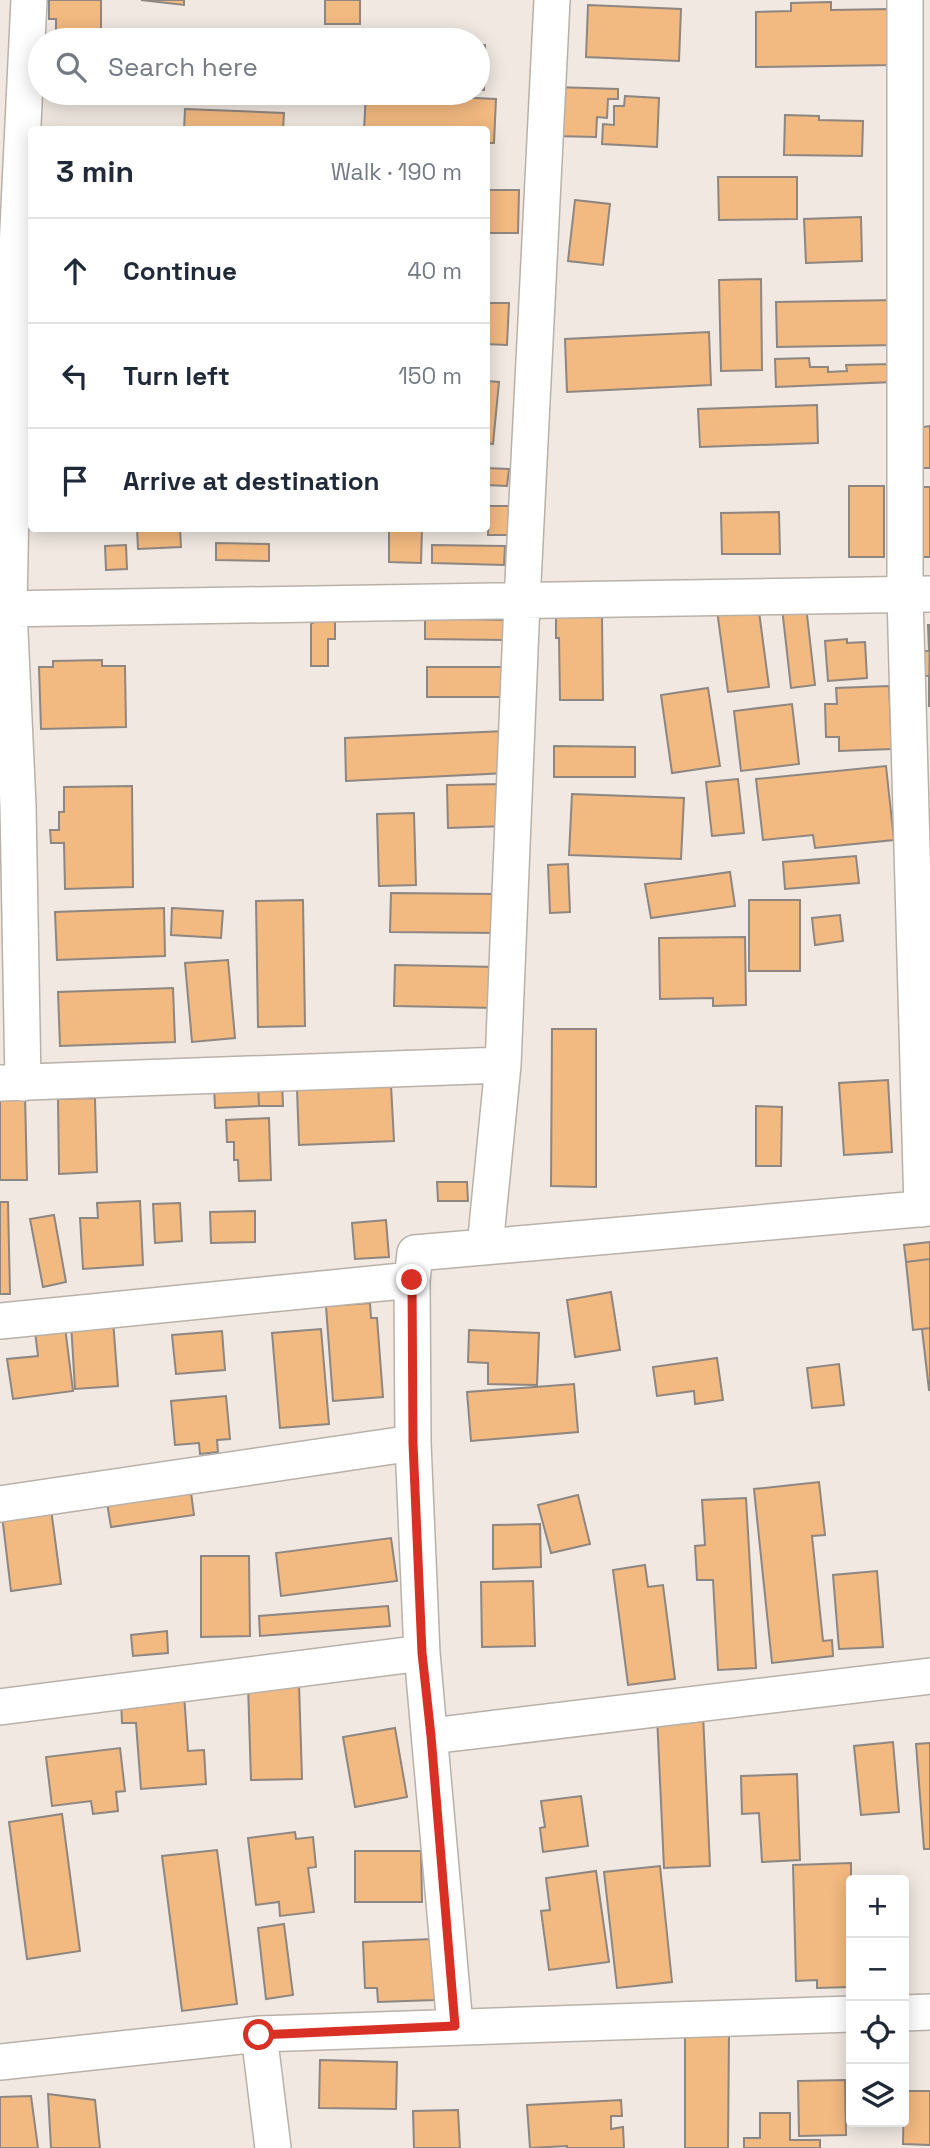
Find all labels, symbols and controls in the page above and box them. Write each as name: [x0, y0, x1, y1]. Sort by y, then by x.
search box: [28, 28, 490, 105]
icon: search: [52, 48, 90, 86]
text: Search here: [108, 50, 258, 84]
text: 3 min: [56, 152, 134, 191]
text: Walk · 190 m: [331, 157, 462, 187]
icon: ahead: [56, 252, 94, 290]
text: Continue: [123, 254, 237, 288]
text: 40 m: [407, 256, 462, 286]
icon: left: [56, 357, 94, 395]
text: Turn left: [123, 359, 230, 393]
text: 150 m: [398, 361, 462, 391]
icon: arrive: [56, 462, 94, 500]
text: Arrive at destination: [123, 464, 380, 498]
route end: [396, 1264, 427, 1295]
map controls: [846, 1875, 909, 2127]
button: +: [846, 1875, 909, 1938]
button: −: [846, 1938, 909, 2001]
button: locate: [846, 2001, 909, 2064]
route start: [243, 2019, 274, 2050]
button: layers: [846, 2064, 909, 2127]

